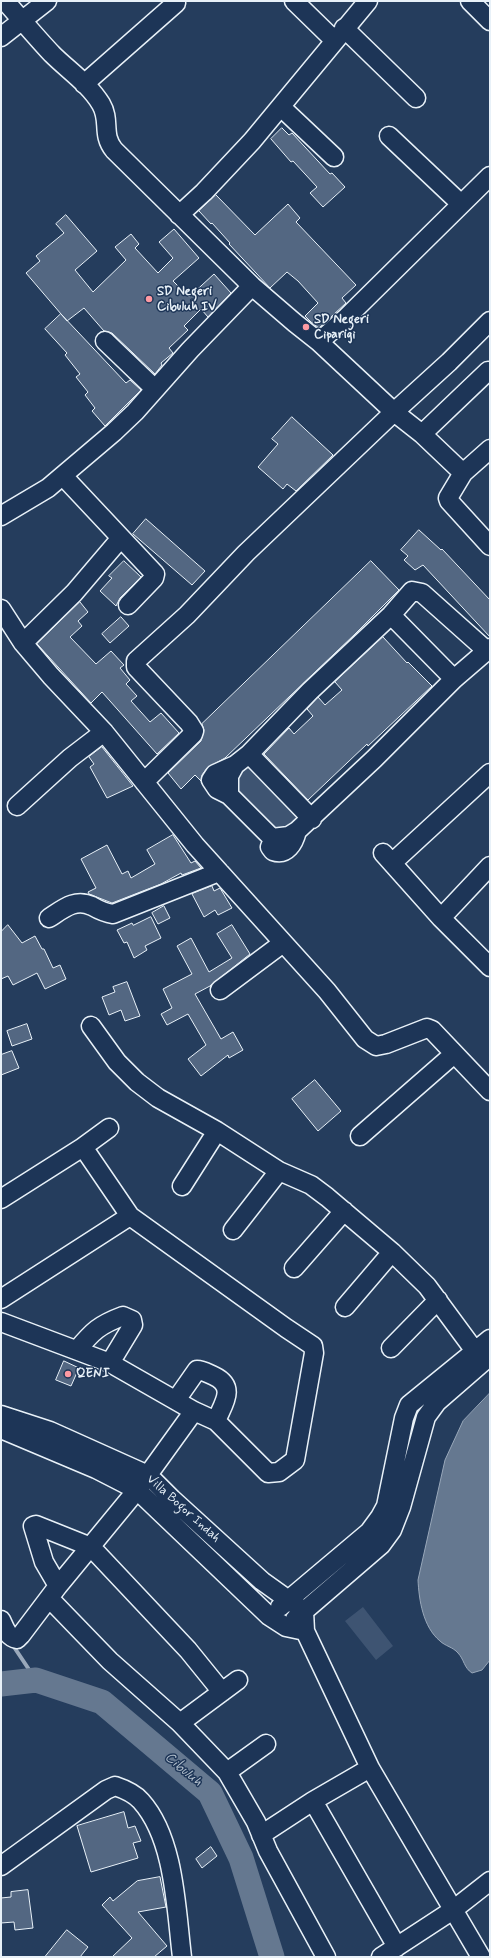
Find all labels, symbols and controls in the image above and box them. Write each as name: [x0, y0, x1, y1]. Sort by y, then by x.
place label: SD Negeri Cibuluh IV: [157, 284, 217, 315]
marker: SD Negeri Cibuluh IV: [144, 294, 154, 304]
place label: SD Negeri Ciparigi: [314, 312, 369, 343]
marker: SD Negeri Ciparigi: [301, 322, 311, 332]
place label: QENI: [76, 1366, 110, 1382]
marker: QENI: [63, 1369, 73, 1379]
street label: Villa Bogor Indah: [143, 1472, 223, 1546]
water label: Cibuluh: [161, 1749, 205, 1791]

